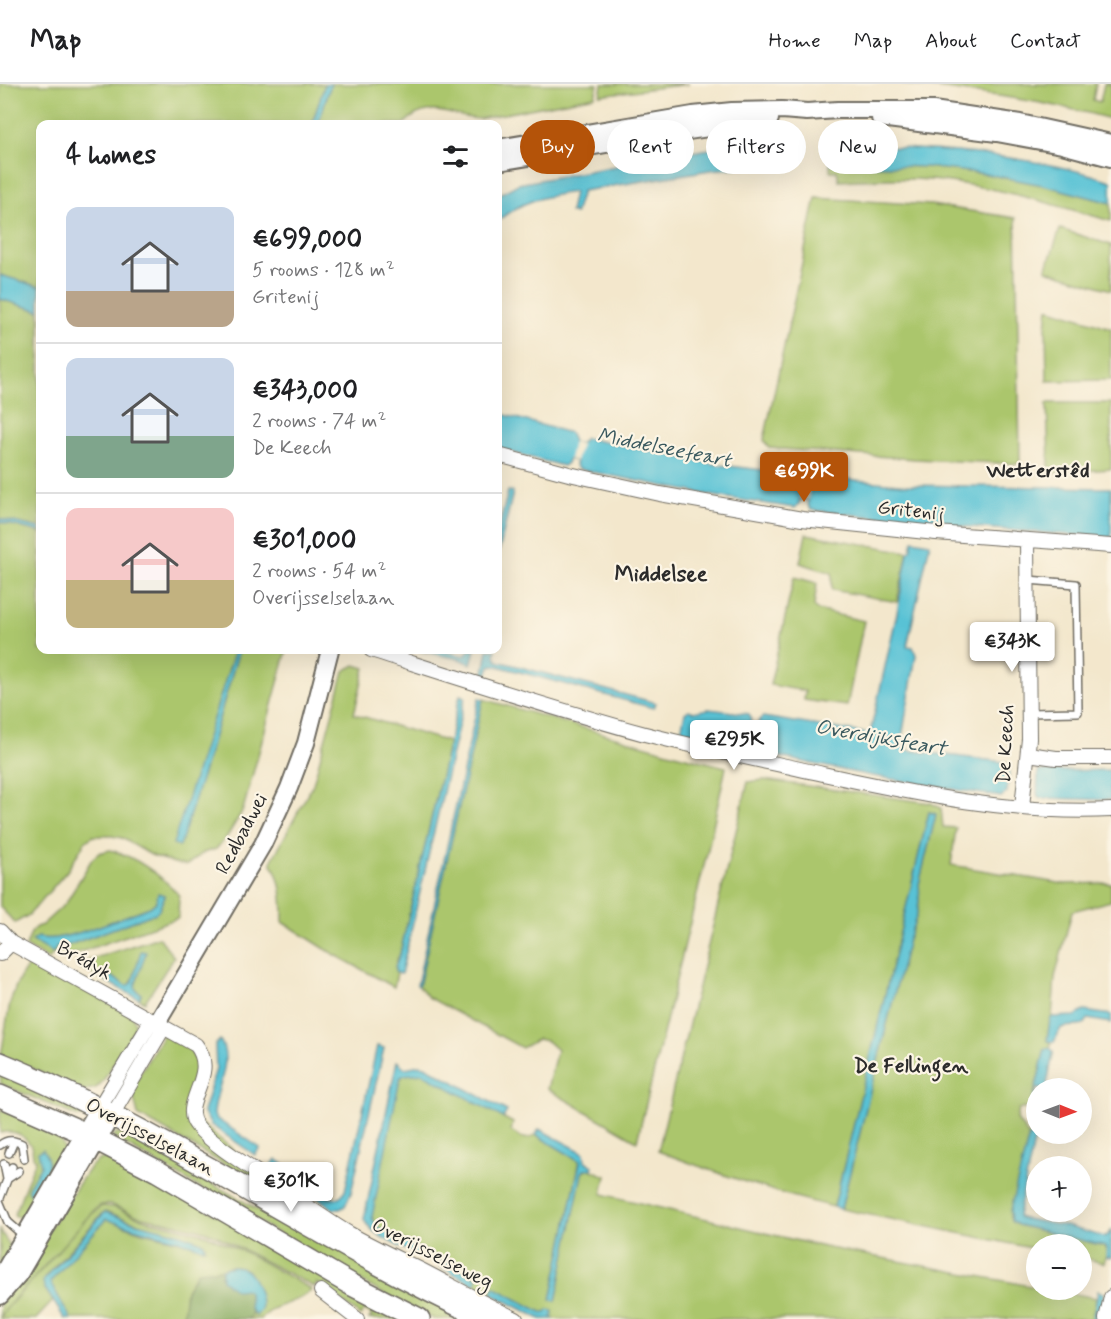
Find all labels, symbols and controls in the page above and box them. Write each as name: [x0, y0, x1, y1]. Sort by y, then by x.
text: Map: [30, 23, 81, 60]
text: Home: [769, 27, 821, 55]
text: Map: [854, 27, 892, 55]
text: About: [925, 27, 977, 55]
text: Contact: [1010, 27, 1081, 55]
chip: Buy: [520, 120, 595, 174]
chip: Rent: [607, 120, 694, 174]
chip: Filters: [706, 120, 806, 174]
chip: New: [818, 120, 898, 174]
text: 4 homes: [66, 139, 156, 173]
icon: filters: [439, 140, 472, 173]
text: €699,000: [252, 223, 362, 257]
icon: home: [114, 231, 186, 303]
text: 5 rooms · 128 m²: [252, 257, 395, 284]
text: Gritenij: [252, 284, 319, 311]
text: €343,000: [252, 374, 358, 408]
icon: home: [114, 382, 186, 454]
text: 2 rooms · 74 m²: [252, 408, 386, 435]
water label: Middelseefeart: [595, 421, 735, 475]
text: De Keech: [252, 435, 332, 462]
pin: €699K: [762, 452, 846, 503]
district label: Wetterstêd: [985, 457, 1090, 485]
text: €699K: [774, 458, 834, 485]
street label: Gritenij: [876, 494, 946, 528]
text: €301,000: [252, 524, 356, 558]
icon: home: [114, 532, 186, 604]
text: 2 rooms · 54 m²: [252, 558, 386, 585]
district label: Middelsee: [615, 561, 708, 589]
text: Overijsselselaan: [252, 585, 394, 612]
pin: €343K: [970, 622, 1054, 673]
text: €343K: [984, 628, 1040, 655]
street label: De Keech: [990, 704, 1022, 784]
water label: Overdijksfeart: [813, 713, 951, 764]
pin: €295K: [692, 720, 776, 771]
text: €295K: [704, 726, 764, 753]
street label: Redbadwei: [209, 789, 275, 879]
street label: Brédyk: [52, 935, 116, 987]
district label: De Fellingen: [854, 1052, 969, 1082]
north arrow: [1026, 1078, 1092, 1144]
map controls: [1026, 1078, 1092, 1300]
street label: Overijsselselaan: [81, 1092, 219, 1182]
button: +: [1026, 1156, 1092, 1222]
pin: €301K: [249, 1162, 333, 1213]
text: €301K: [263, 1168, 319, 1195]
street label: Overijsselseweg: [366, 1212, 497, 1297]
button: −: [1026, 1234, 1092, 1300]

